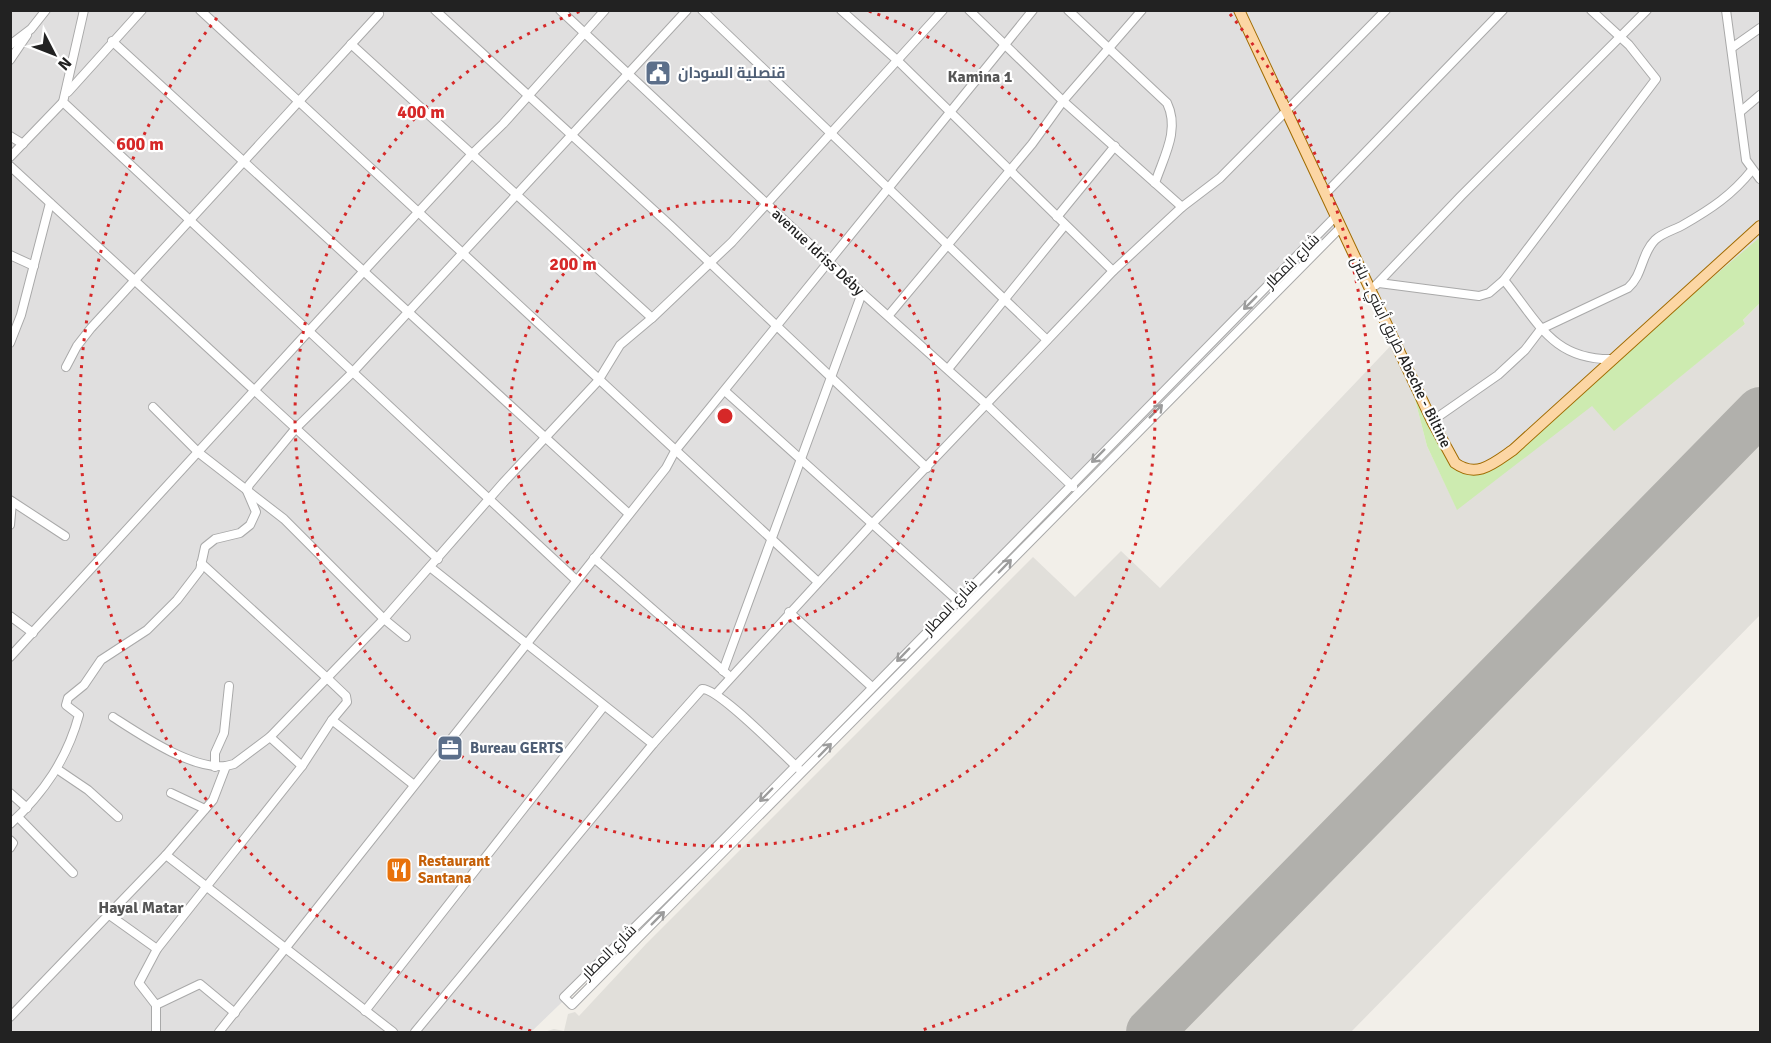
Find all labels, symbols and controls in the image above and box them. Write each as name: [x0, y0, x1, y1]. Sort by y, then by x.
north arrow: [24, 24, 84, 84]
text: N: [53, 53, 76, 74]
public building icon: قنصلية السودان: [643, 58, 673, 88]
place label: قنصلية السودان: [678, 64, 786, 82]
district label: Kamina 1: [948, 67, 1013, 87]
text: 400 m: [397, 101, 445, 123]
text: 600 m: [116, 133, 164, 155]
street label: avenue Idriss Déby: [768, 205, 868, 299]
street label: شارع المطار: [1260, 230, 1325, 294]
text: 200 m: [549, 253, 597, 275]
street label: طريق أبشي - بلتن Abeche - Biltine: [1344, 253, 1456, 452]
one-way arrow: [1243, 295, 1258, 310]
one-way arrow: [1149, 404, 1164, 419]
centre of rings: [715, 406, 735, 426]
one-way arrow: [1091, 449, 1106, 464]
one-way arrow: [998, 558, 1013, 573]
street label: شارع المطار: [918, 575, 982, 641]
one-way arrow: [896, 648, 910, 663]
office icon: Bureau GERTS: [435, 733, 465, 763]
place label: Bureau GERTS: [470, 739, 563, 757]
one-way arrow: [818, 742, 832, 757]
one-way arrow: [759, 787, 774, 802]
place label: Restaurant Santana: [418, 852, 490, 887]
restaurant icon: Restaurant Santana: [384, 855, 414, 885]
district label: Hayal Matar: [98, 898, 184, 918]
one-way arrow: [650, 911, 665, 925]
street label: شارع المطار: [577, 921, 642, 985]

